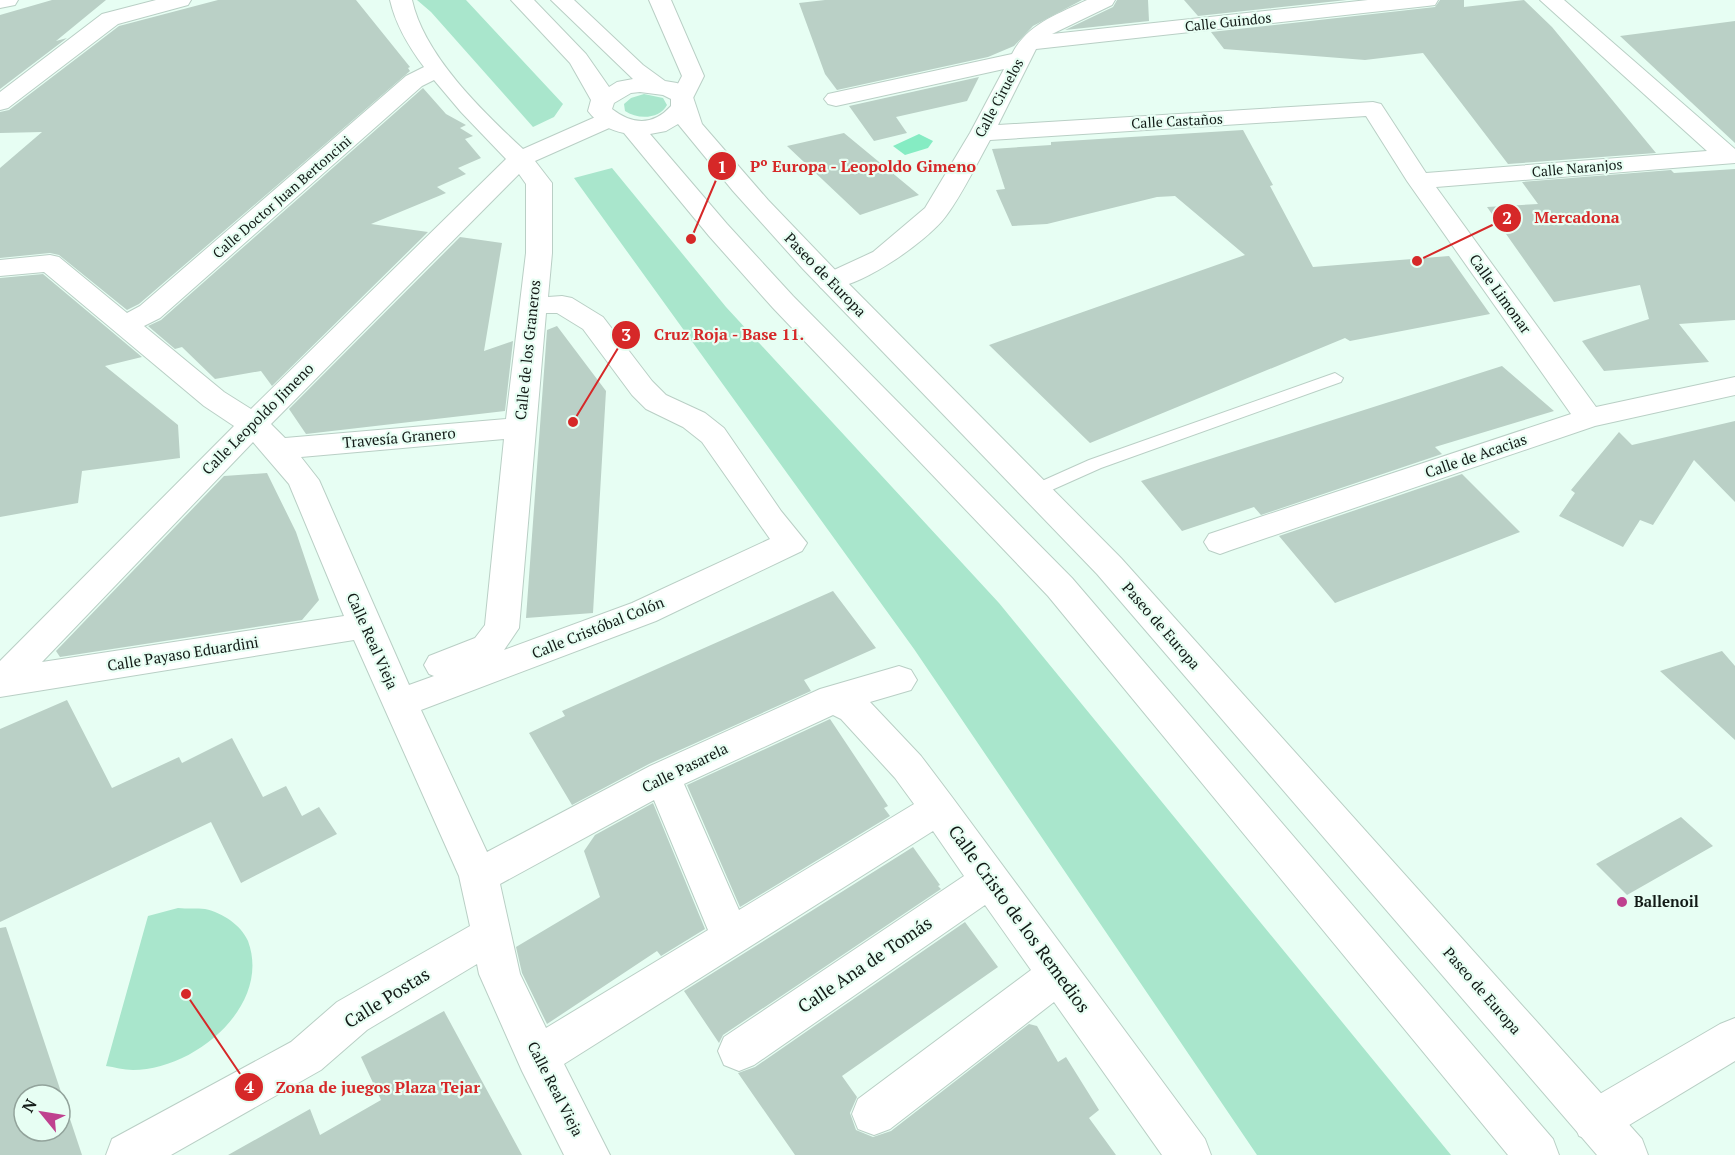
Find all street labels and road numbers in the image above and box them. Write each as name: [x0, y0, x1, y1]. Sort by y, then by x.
street label: Calle Guindos: [1184, 8, 1272, 35]
street label: Calle Ciruelos: [970, 55, 1027, 140]
street label: Calle Castaños: [1131, 109, 1223, 132]
street label: Calle Doctor Juan Bertoncini: [208, 131, 355, 262]
street label: Calle Naranjos: [1531, 154, 1623, 181]
street label: Paseo de Europa: [781, 228, 871, 321]
street label: Calle Limonar: [1465, 250, 1537, 337]
street label: Calle de los Graneros: [510, 279, 544, 421]
street label: Calle Leopoldo Jimeno: [197, 358, 318, 479]
street label: Travesía Granero: [342, 422, 456, 452]
street label: Calle de Acacias: [1422, 428, 1529, 482]
street label: Paseo de Europa: [1118, 577, 1205, 674]
street label: Calle Real Vieja: [343, 589, 403, 692]
street label: Calle Cristóbal Colón: [529, 591, 667, 663]
street label: Calle Payaso Eduardini: [106, 631, 260, 675]
street label: Calle Pasarela: [638, 737, 731, 797]
street label: Calle Cristo de los Remedios: [944, 820, 1096, 1017]
street label: Calle Ana de Tomás: [793, 910, 936, 1018]
street label: Paseo de Europa: [1439, 942, 1526, 1039]
street label: Calle Postas: [339, 961, 434, 1033]
street label: Calle Real Vieja: [523, 1038, 589, 1140]

